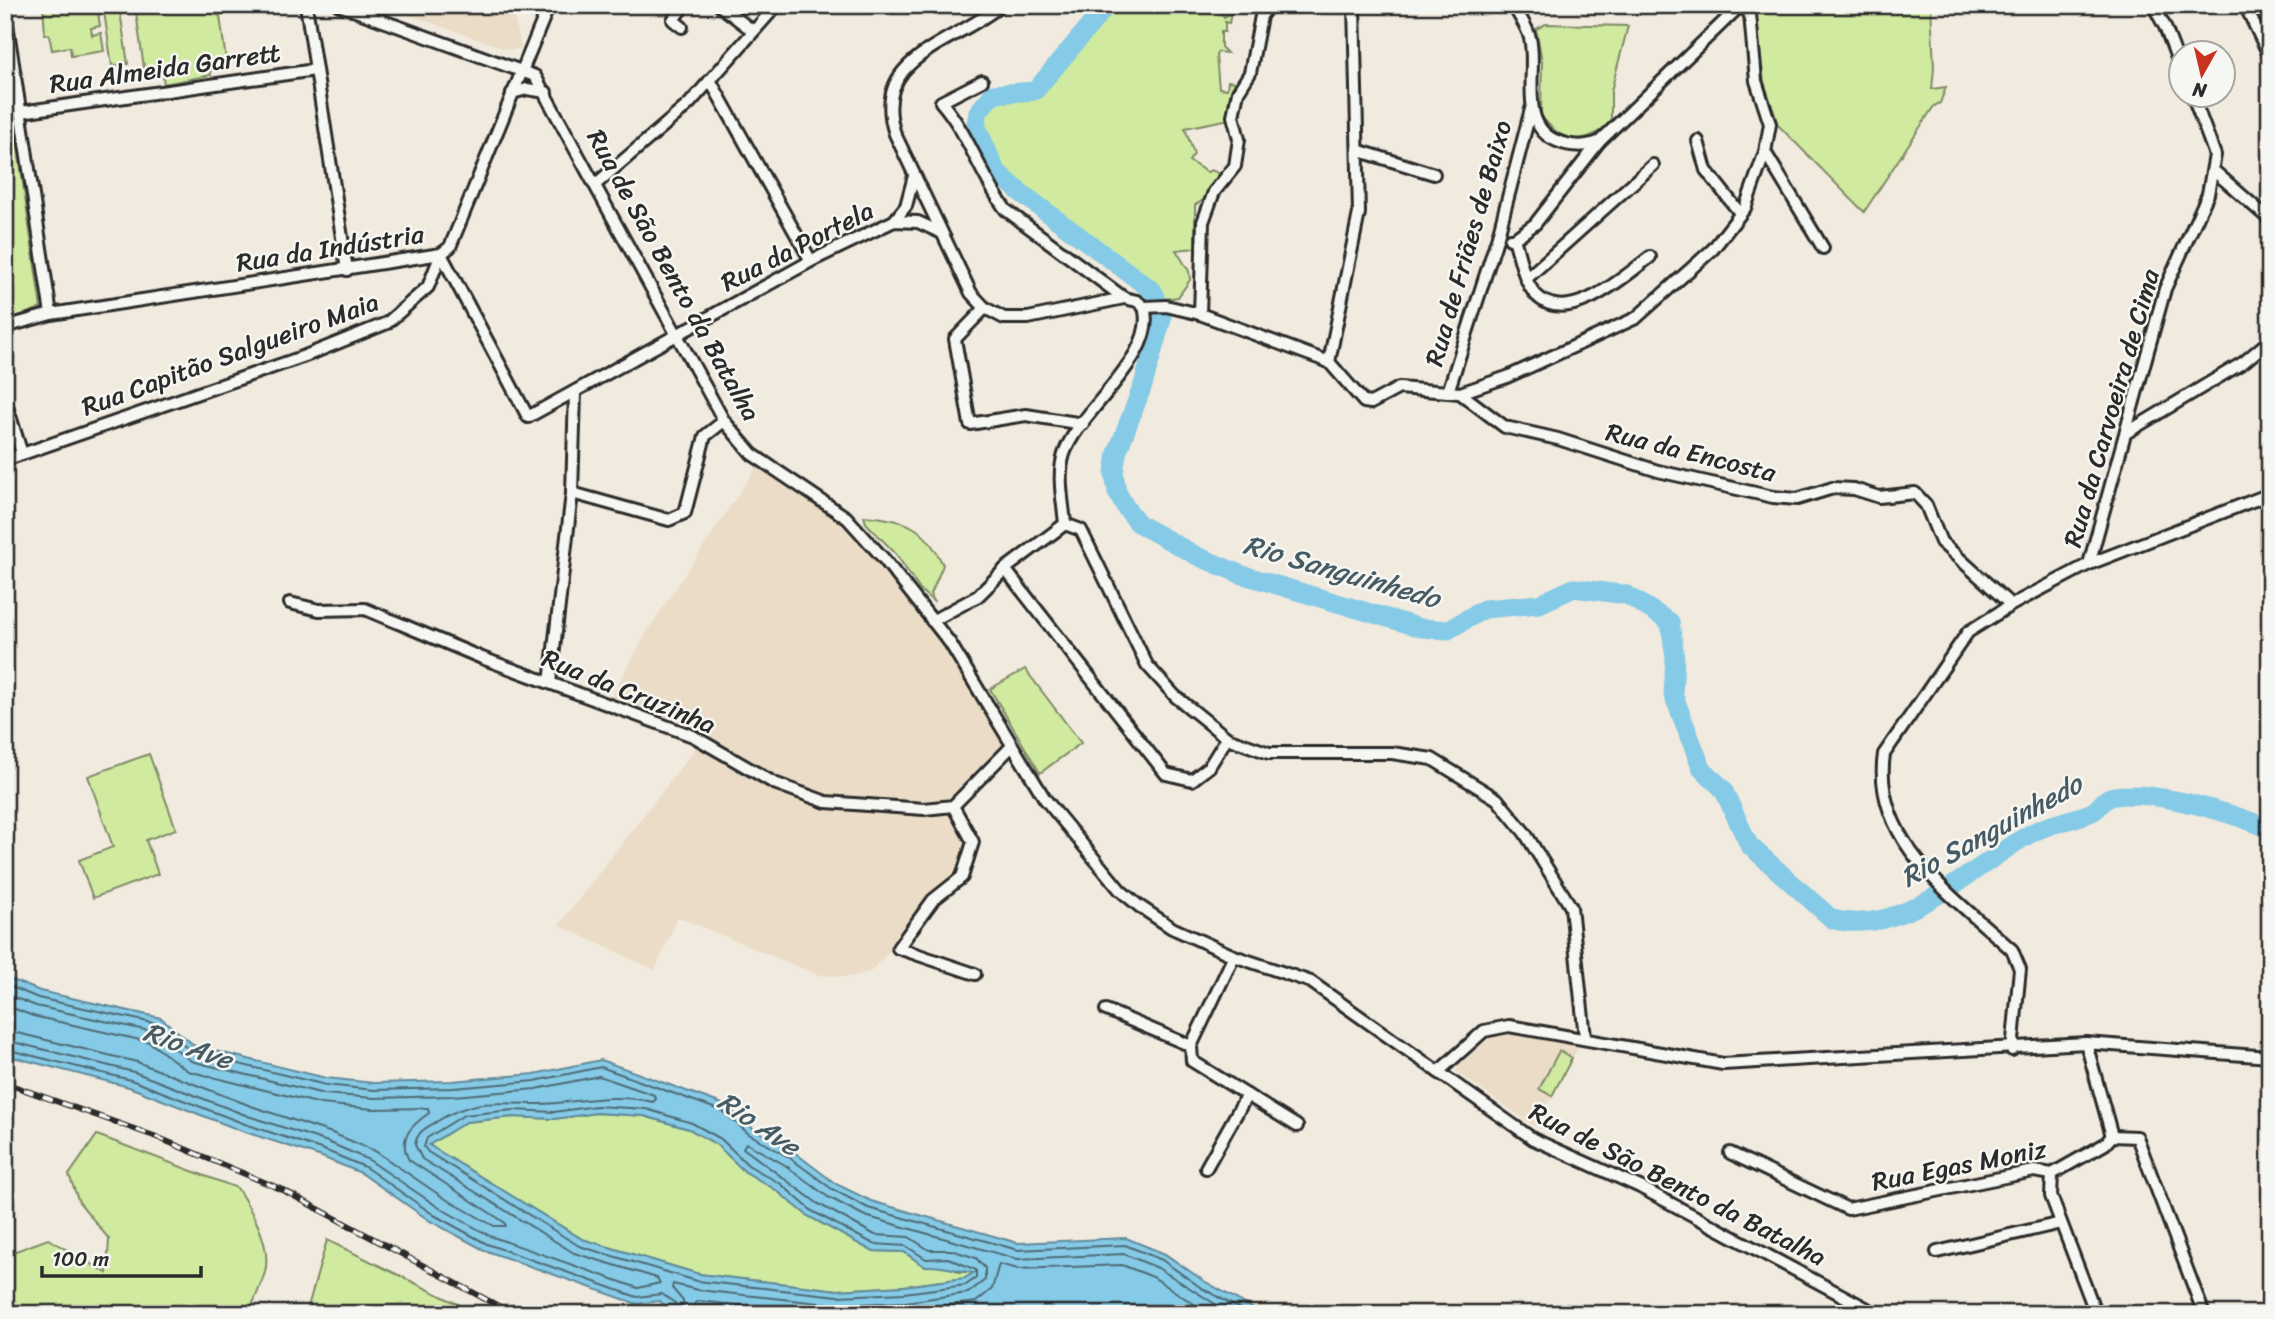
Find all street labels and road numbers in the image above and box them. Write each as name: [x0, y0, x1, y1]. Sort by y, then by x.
street label: Rua Almeida Garrett: [47, 29, 283, 107]
street label: Rua de Friães de Baixo: [1411, 114, 1525, 371]
street label: Rua de São Bento da Batalha: [574, 120, 774, 430]
street label: Rua da Portela: [712, 188, 882, 304]
street label: Rua da Indústria: [233, 210, 428, 286]
street label: Rua da Carvoeira de Cima: [2049, 262, 2173, 553]
street label: Rua Capitão Salgueiro Maia: [75, 279, 385, 429]
street label: Rua da Encosta: [1601, 409, 1782, 496]
street label: Rua da Cruzinha: [535, 635, 723, 747]
street label: Rua de São Bento da Batalha: [1521, 1089, 1835, 1279]
street label: Rua Egas Moniz: [1868, 1125, 2051, 1204]

